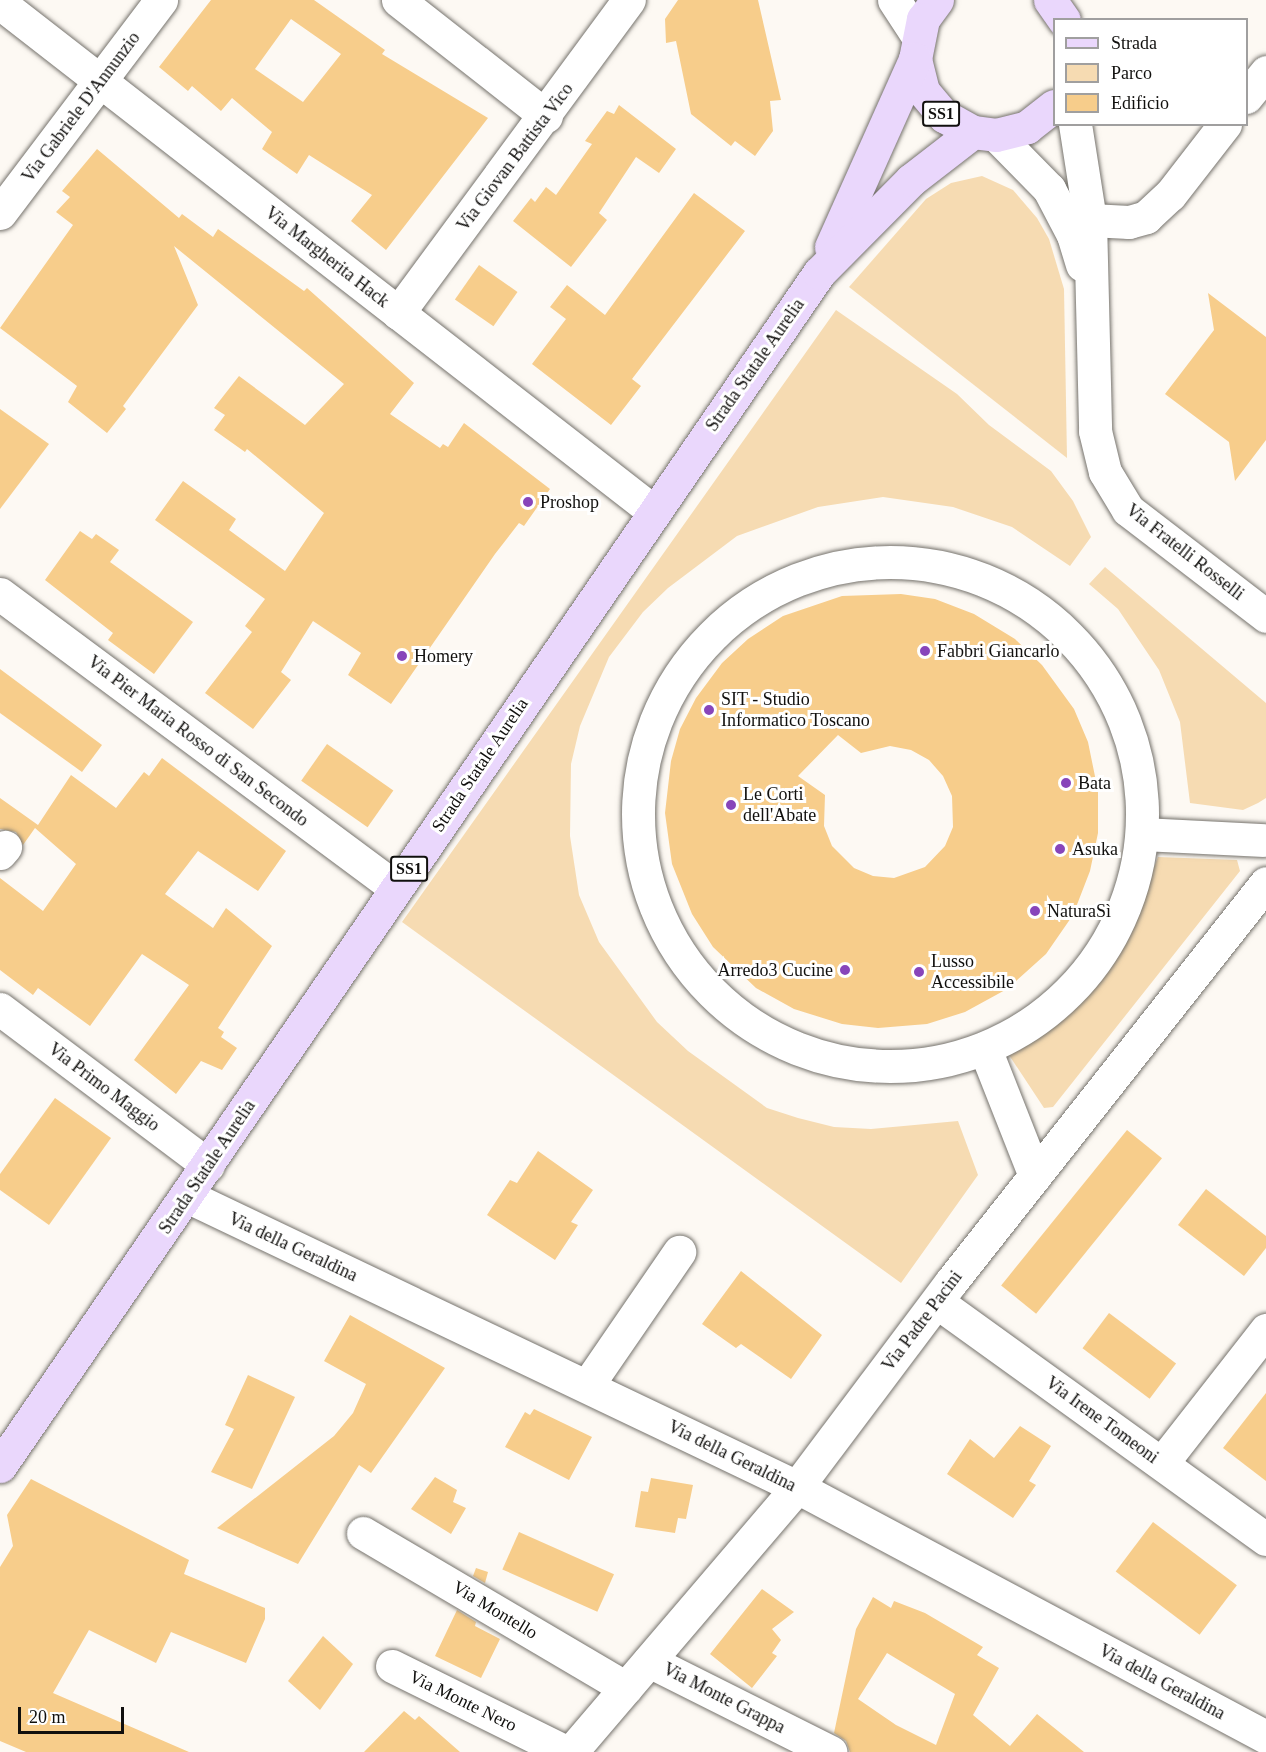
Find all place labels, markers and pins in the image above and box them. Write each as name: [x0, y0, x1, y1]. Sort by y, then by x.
place label: Proshop: [540, 491, 599, 513]
marker: Proshop: [521, 495, 535, 509]
place label: Fabbri Giancarlo: [937, 640, 1059, 662]
marker: Fabbri Giancarlo: [918, 644, 932, 658]
place label: Homery: [414, 645, 473, 667]
marker: Homery: [395, 649, 409, 663]
place label: SIT - Studio Informatico Toscano: [721, 689, 870, 732]
marker: SIT - Studio Informatico Toscano: [702, 703, 716, 717]
place label: Bata: [1078, 772, 1111, 794]
marker: Bata: [1059, 776, 1073, 790]
place label: Le Corti dell'Abate: [743, 784, 816, 826]
marker: Le Corti dell'Abate: [724, 798, 738, 812]
place label: Asuka: [1072, 838, 1118, 860]
marker: Asuka: [1053, 842, 1067, 856]
place label: NaturaSì: [1047, 900, 1111, 922]
marker: NaturaSì: [1028, 904, 1042, 918]
place label: Lusso Accessibile: [931, 951, 1014, 994]
place label: Arredo3 Cucine: [718, 959, 833, 981]
marker: Arredo3 Cucine: [838, 963, 852, 977]
marker: Lusso Accessibile: [912, 965, 926, 979]

